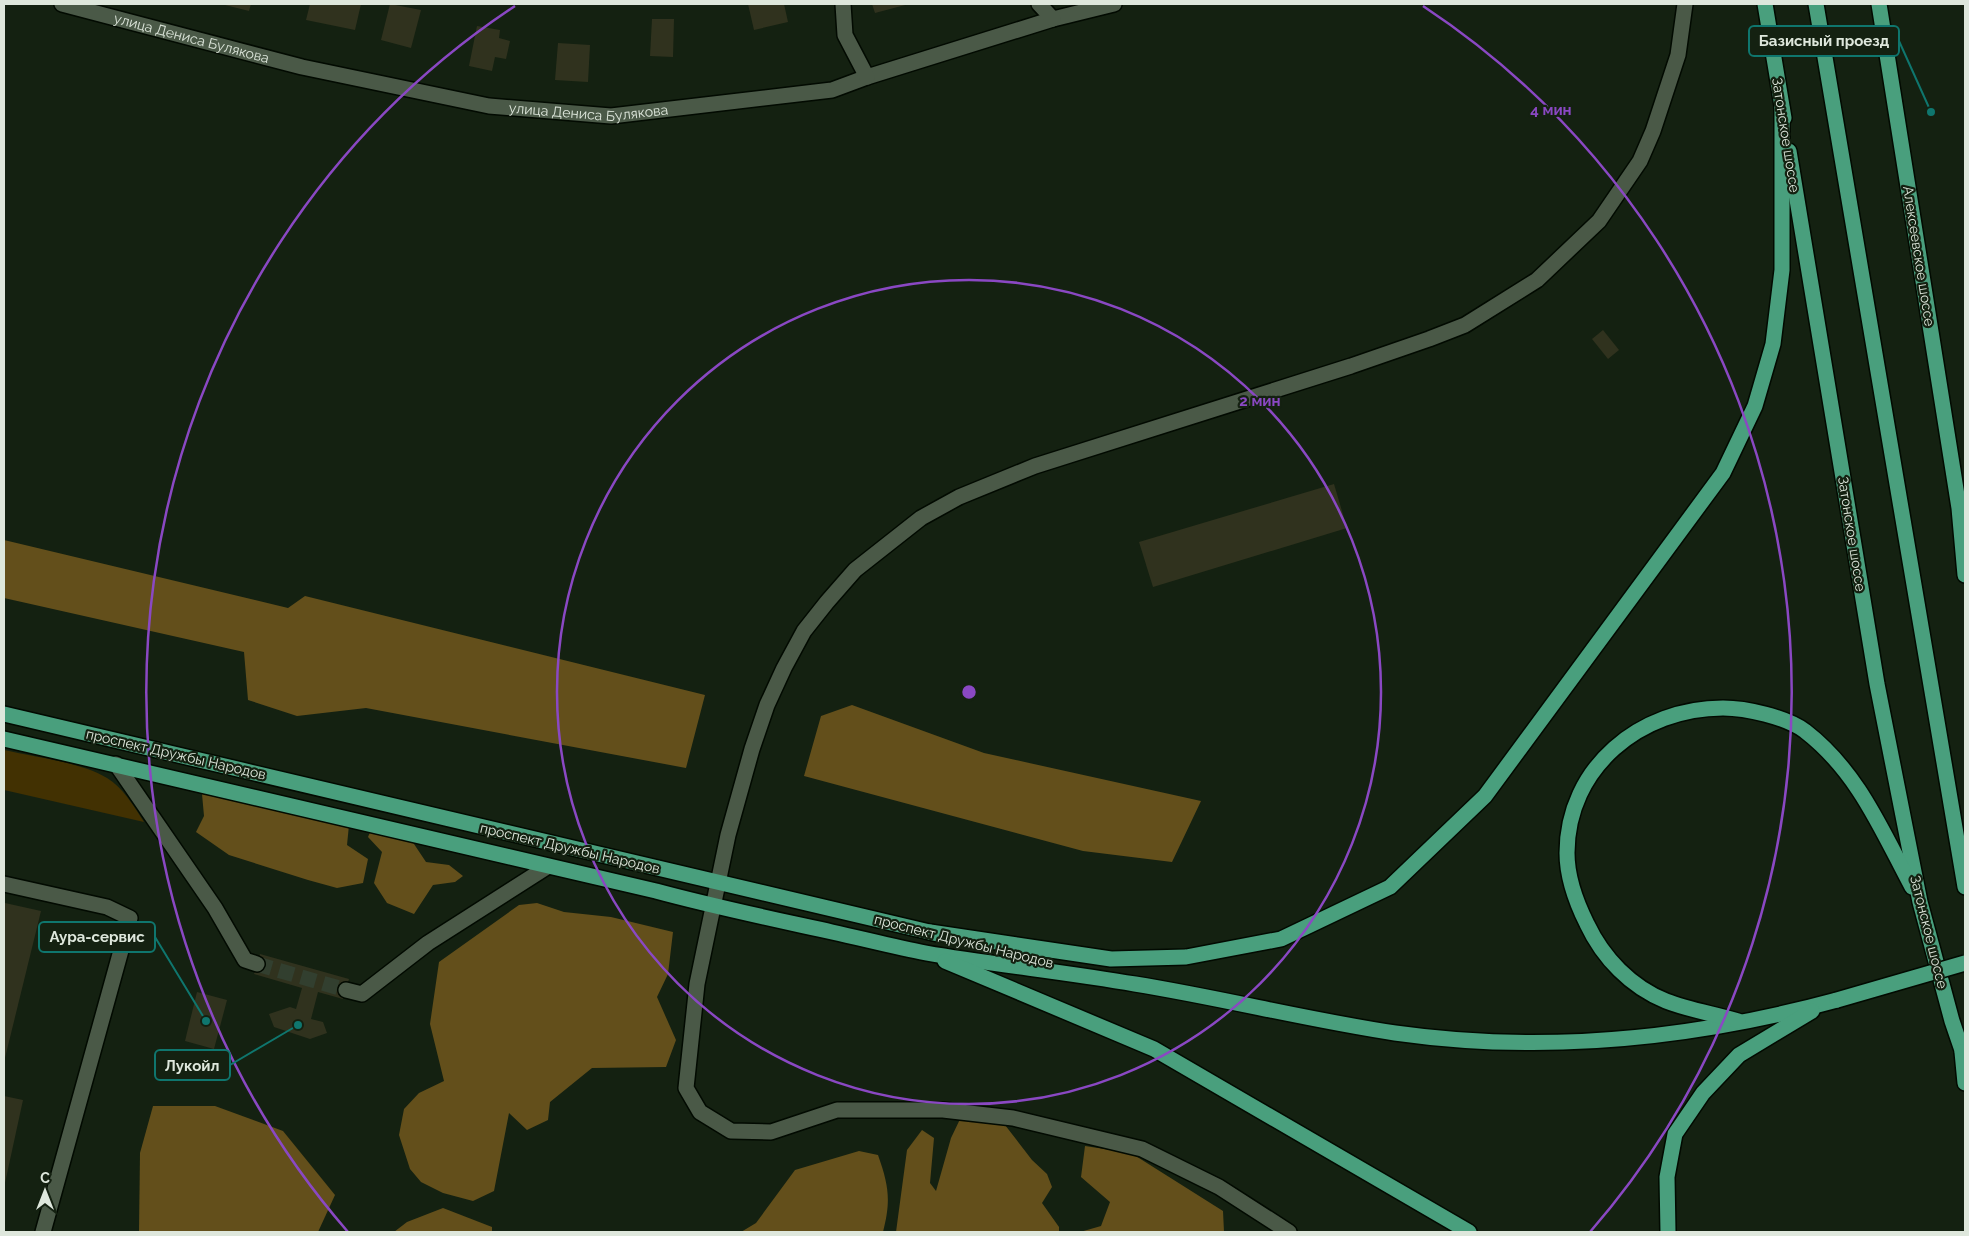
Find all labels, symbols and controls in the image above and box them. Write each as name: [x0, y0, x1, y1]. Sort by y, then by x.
street label: улица Дениса Булякова: [112, 10, 271, 66]
callout: Базисный проезд: [1749, 26, 1899, 56]
text: Базисный проезд: [1759, 32, 1890, 50]
street label: Затонское шоссе: [1769, 76, 1803, 194]
street label: улица Дениса Булякова: [508, 100, 669, 124]
text: 4 мин: [1530, 101, 1572, 119]
street label: Алексеевское шоссе: [1900, 185, 1938, 327]
text: 2 мин: [1239, 392, 1281, 410]
street label: Затонское шоссе: [1835, 475, 1869, 593]
centre of rings: [960, 683, 978, 701]
street label: проспект Дружбы Народов: [85, 725, 267, 783]
street label: проспект Дружбы Народов: [479, 819, 661, 877]
street label: Затонское шоссе: [1907, 874, 1951, 990]
street label: проспект Дружбы Народов: [873, 911, 1055, 971]
callout: Аура-сервис: [39, 922, 155, 952]
text: Аура-сервис: [49, 928, 145, 946]
callout: Лукойл: [155, 1050, 230, 1080]
text: Лукойл: [165, 1057, 219, 1075]
north arrow: [20, 1166, 70, 1216]
text: С: [40, 1170, 50, 1186]

